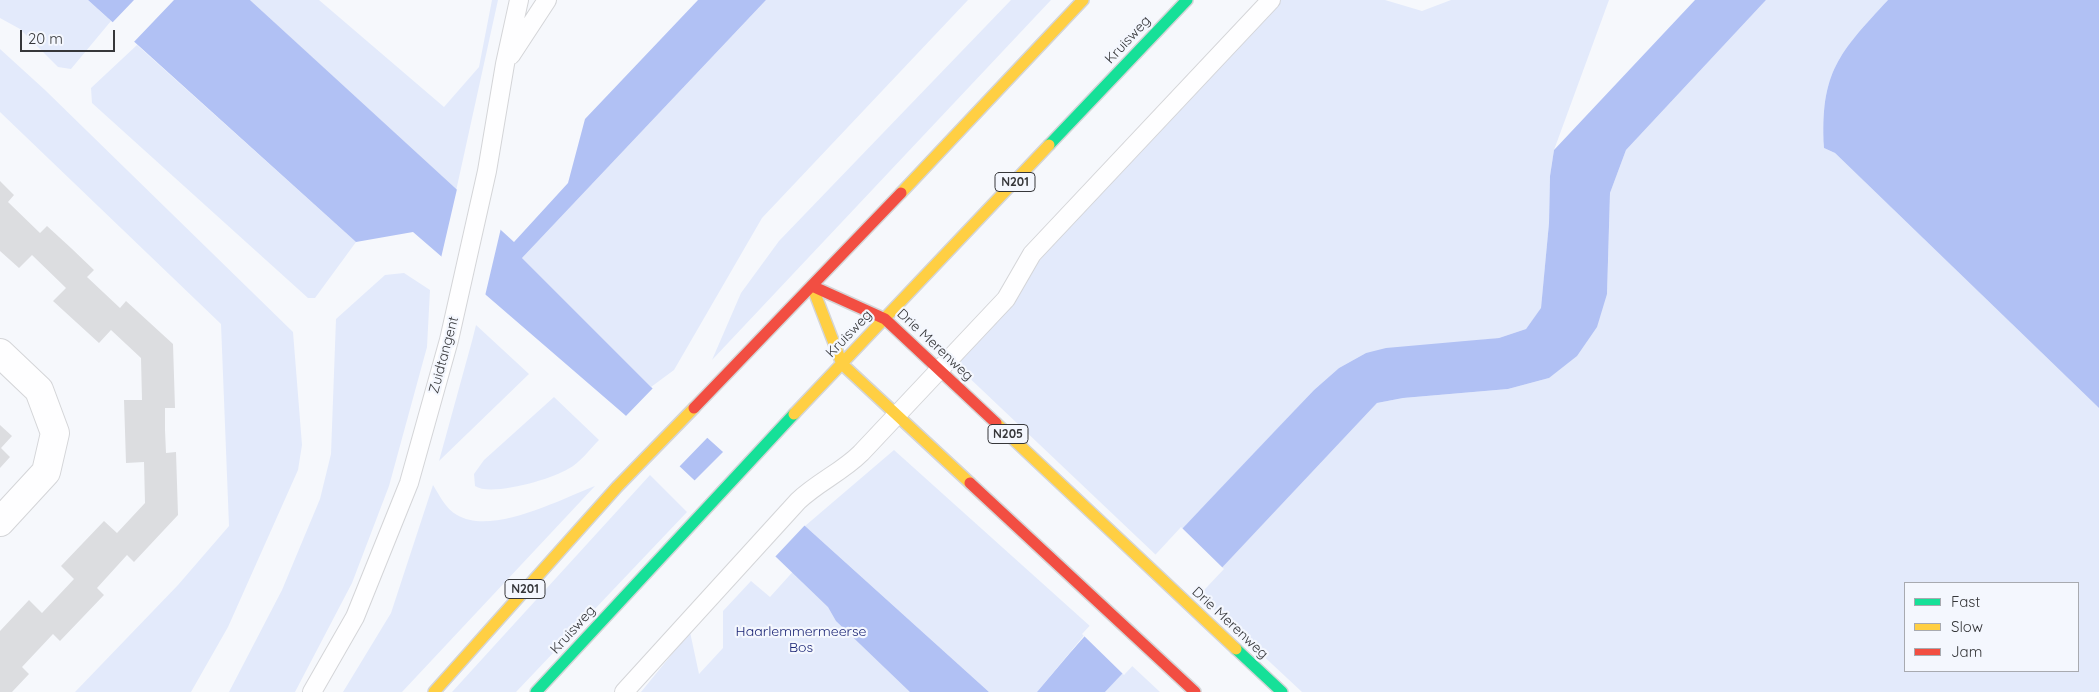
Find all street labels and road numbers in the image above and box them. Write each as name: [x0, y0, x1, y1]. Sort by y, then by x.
street label: Kruisweg: [1102, 13, 1154, 67]
road number: N201: [995, 172, 1035, 192]
street label: Drie Merenweg: [893, 305, 977, 385]
street label: Kruisweg: [822, 307, 876, 361]
street label: Zuidtangent: [426, 315, 462, 395]
road number: N205: [988, 424, 1028, 444]
road number: N201: [505, 580, 545, 598]
street label: Drie Merenweg: [1188, 583, 1272, 663]
street label: Kruisweg: [547, 602, 599, 658]

